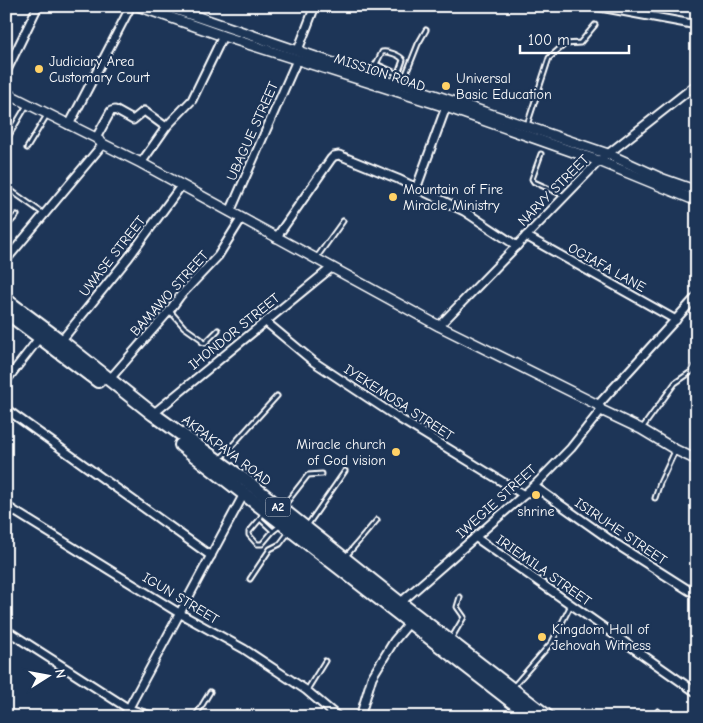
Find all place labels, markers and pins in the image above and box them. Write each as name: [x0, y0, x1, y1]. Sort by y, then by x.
place label: Judiciary Area Customary Court: [49, 53, 151, 86]
marker: Judiciary Area Customary Court: [33, 63, 45, 75]
place label: Universal Basic Education: [456, 70, 552, 103]
marker: Universal Basic Education: [440, 80, 452, 92]
place label: Mountain of Fire Miracle Ministry: [403, 181, 503, 214]
marker: Mountain of Fire Miracle Ministry: [387, 191, 399, 203]
place label: Miracle church of God vision: [296, 436, 386, 469]
marker: Miracle church of God vision: [390, 446, 402, 458]
marker: shrine: [530, 489, 542, 501]
place label: shrine: [518, 503, 554, 520]
place label: Kingdom Hall of Jehovah Witness: [552, 621, 651, 654]
marker: Kingdom Hall of Jehovah Witness: [536, 631, 548, 643]

